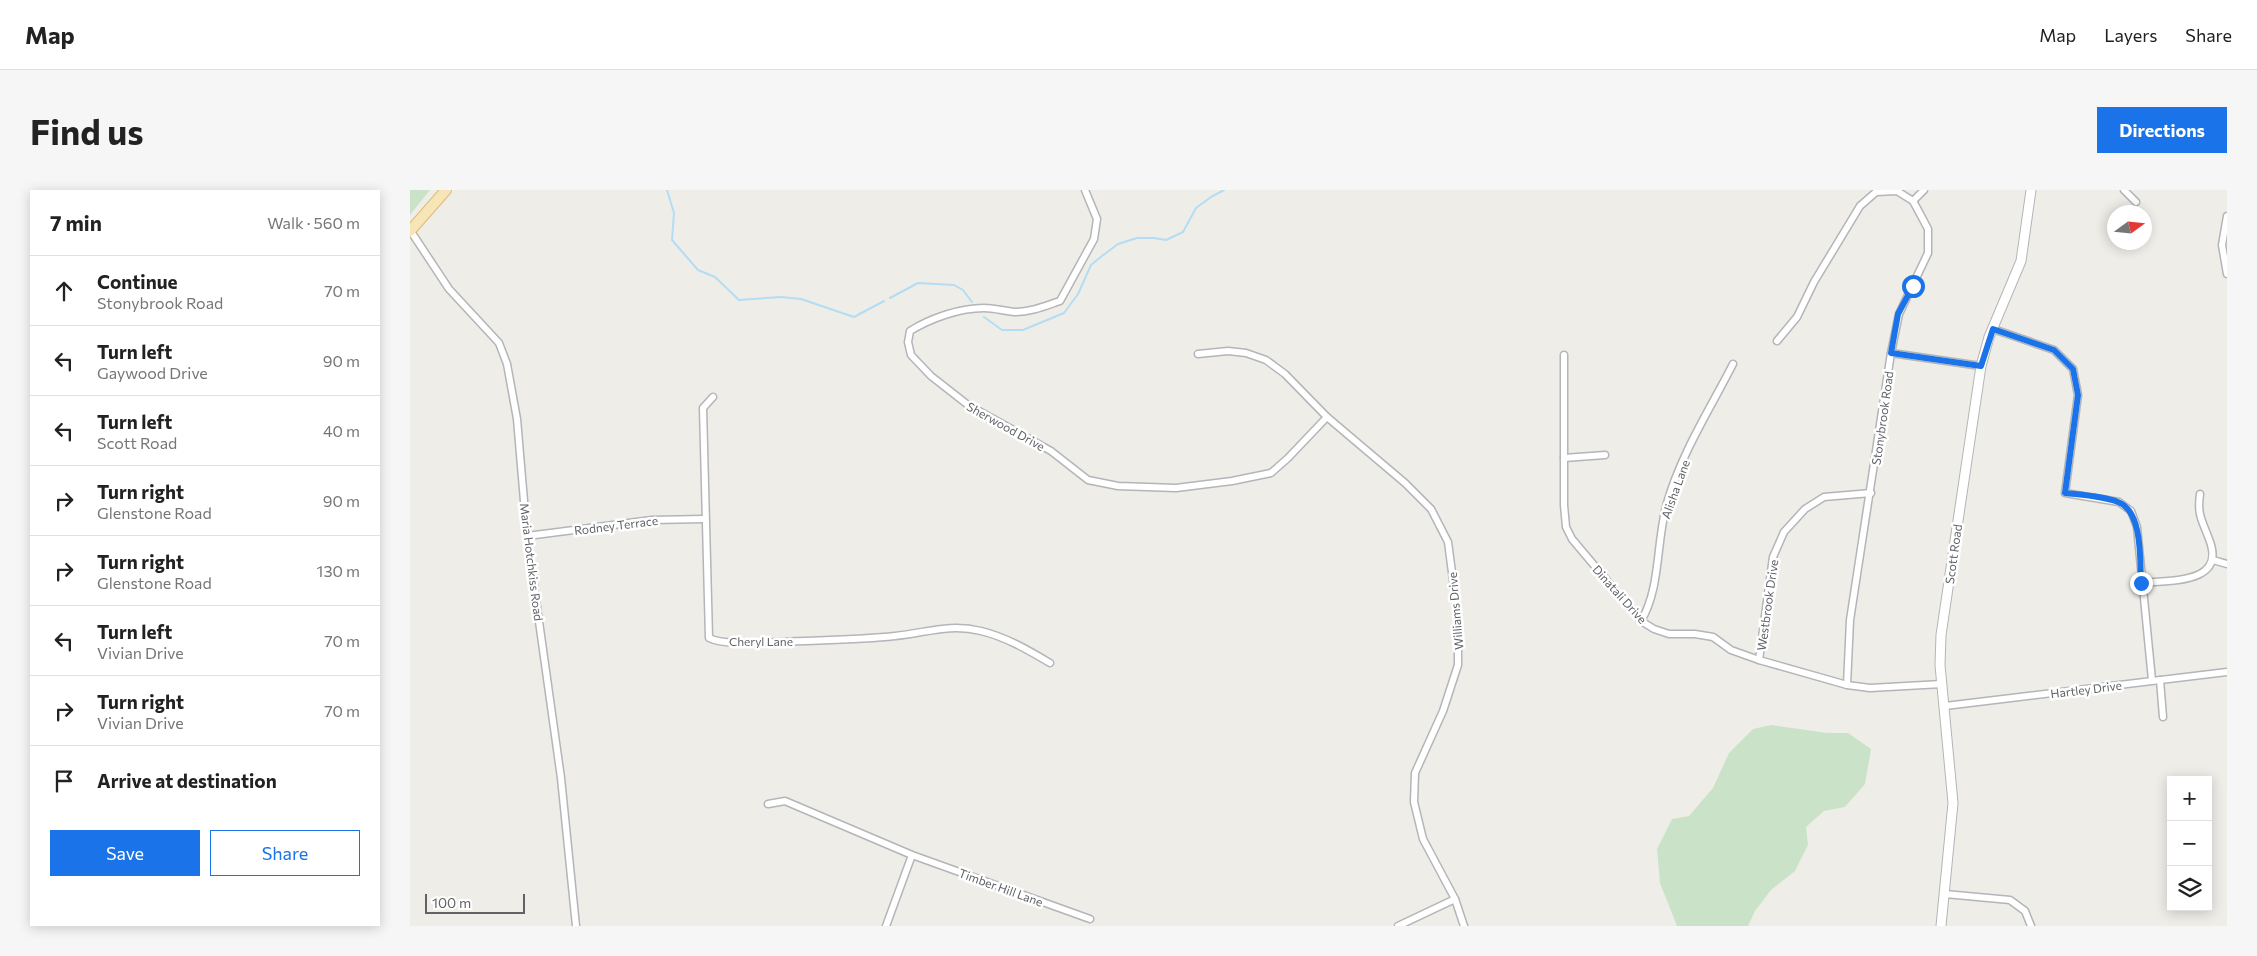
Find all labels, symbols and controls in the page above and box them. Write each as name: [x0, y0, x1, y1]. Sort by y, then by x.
text: Map: [25, 20, 75, 49]
text: Map: [2039, 24, 2076, 46]
text: Layers: [2104, 24, 2157, 46]
text: Share: [2185, 24, 2232, 46]
button: Directions: [2097, 107, 2227, 153]
text: Find us: [30, 109, 144, 152]
north arrow: [2107, 205, 2152, 250]
text: 7 min: [50, 210, 102, 235]
text: Walk · 560 m: [267, 213, 360, 232]
text: Continue: [97, 270, 177, 293]
route start: [1902, 275, 1925, 298]
icon: ahead: [50, 277, 78, 305]
text: 70 m: [324, 281, 360, 300]
text: Stonybrook Road: [97, 293, 223, 312]
text: Turn left: [97, 340, 172, 363]
icon: left: [50, 347, 78, 375]
text: 90 m: [323, 351, 360, 370]
text: Gaywood Drive: [97, 363, 208, 382]
street label: Stonybrook Road: [1868, 370, 1896, 466]
street label: Sherwood Drive: [965, 399, 1047, 453]
text: Turn left: [97, 410, 172, 433]
icon: left: [50, 417, 78, 445]
text: 40 m: [323, 421, 360, 440]
text: Scott Road: [97, 433, 177, 452]
street label: Alisha Lane: [1658, 458, 1692, 520]
text: Turn right: [97, 480, 184, 503]
icon: right: [50, 487, 78, 515]
text: 90 m: [323, 491, 360, 510]
street label: Maria Hotchkiss Road: [518, 502, 546, 622]
text: Glenstone Road: [97, 503, 212, 522]
street label: Rodney Terrace: [573, 513, 659, 537]
street label: Scott Road: [1942, 523, 1964, 585]
text: Turn right: [97, 550, 184, 573]
icon: right: [50, 557, 78, 585]
street label: Westbrook Drive: [1754, 559, 1780, 651]
text: 130 m: [317, 561, 360, 580]
street label: Dinatali Drive: [1590, 562, 1650, 626]
street label: Williams Drive: [1445, 572, 1465, 650]
route end: [2130, 572, 2153, 595]
text: Glenstone Road: [97, 573, 212, 592]
text: Turn left: [97, 620, 172, 643]
icon: left: [50, 627, 78, 655]
text: 70 m: [324, 631, 360, 650]
street label: Cheryl Lane: [729, 634, 793, 648]
text: Vivian Drive: [97, 643, 184, 662]
street label: Hartley Drive: [2050, 678, 2122, 700]
text: Turn right: [97, 690, 184, 713]
icon: right: [50, 697, 78, 725]
text: 70 m: [324, 701, 360, 720]
text: Vivian Drive: [97, 713, 184, 732]
icon: arrive: [50, 767, 78, 795]
text: Arrive at destination: [97, 769, 277, 792]
map controls: [2167, 776, 2212, 911]
button: +: [2167, 776, 2212, 821]
button: −: [2167, 821, 2212, 866]
button: Save: [50, 830, 200, 876]
button: Share: [210, 830, 360, 876]
street label: Timber Hill Lane: [957, 865, 1045, 909]
button: layers: [2167, 866, 2212, 911]
scale bar: [425, 891, 525, 914]
text: 100 m: [432, 894, 471, 911]

